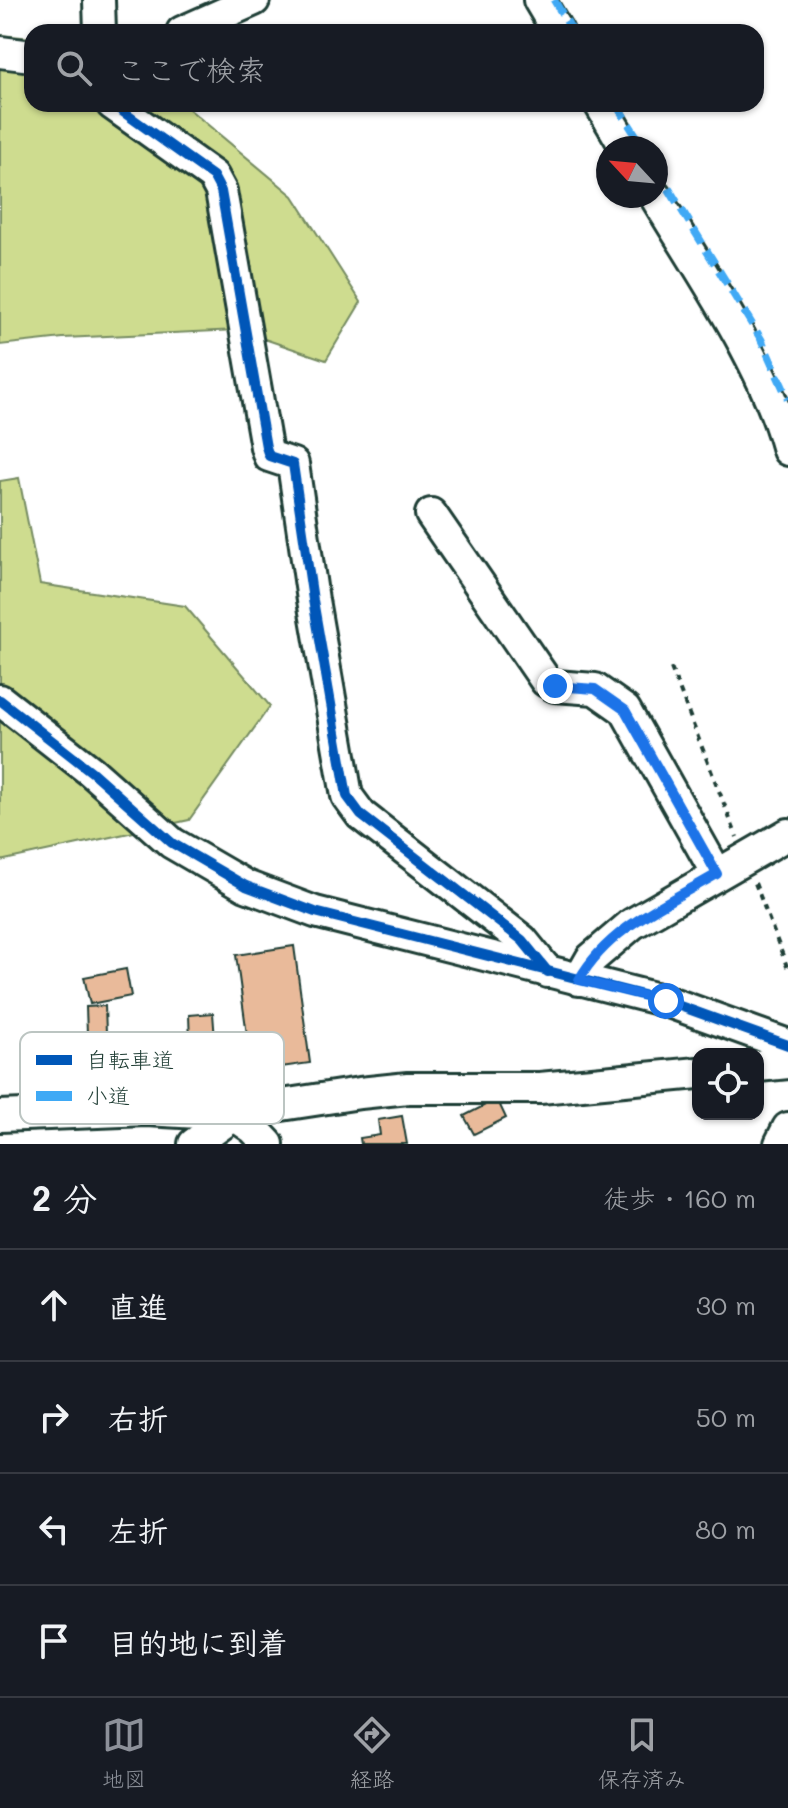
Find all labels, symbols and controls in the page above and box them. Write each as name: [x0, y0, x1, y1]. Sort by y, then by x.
search box: [24, 24, 764, 112]
icon: search: [52, 46, 96, 90]
text: ここで検索: [116, 49, 266, 89]
north arrow: [596, 136, 668, 208]
route end: [537, 668, 573, 704]
route start: [648, 983, 684, 1019]
legend: [20, 1032, 284, 1124]
text: 自転車道: [86, 1045, 174, 1074]
map controls: [692, 1048, 764, 1120]
button: locate: [692, 1048, 764, 1120]
text: 小道: [86, 1081, 130, 1110]
text: 2 分: [32, 1175, 97, 1220]
text: 徒歩 · 160 m: [604, 1181, 756, 1215]
icon: ahead: [32, 1283, 76, 1327]
text: 直進: [108, 1286, 168, 1326]
text: 30 m: [696, 1288, 756, 1322]
icon: right: [32, 1395, 76, 1439]
text: 右折: [108, 1398, 168, 1438]
text: 50 m: [696, 1400, 756, 1434]
icon: left: [32, 1507, 76, 1551]
text: 左折: [108, 1510, 168, 1550]
text: 80 m: [695, 1512, 756, 1546]
icon: arrive: [32, 1619, 76, 1663]
text: 目的地に到着: [108, 1622, 288, 1662]
tab: 地図: [102, 1713, 146, 1793]
tab: 経路: [350, 1713, 394, 1793]
tab: 保存済み: [598, 1713, 686, 1793]

